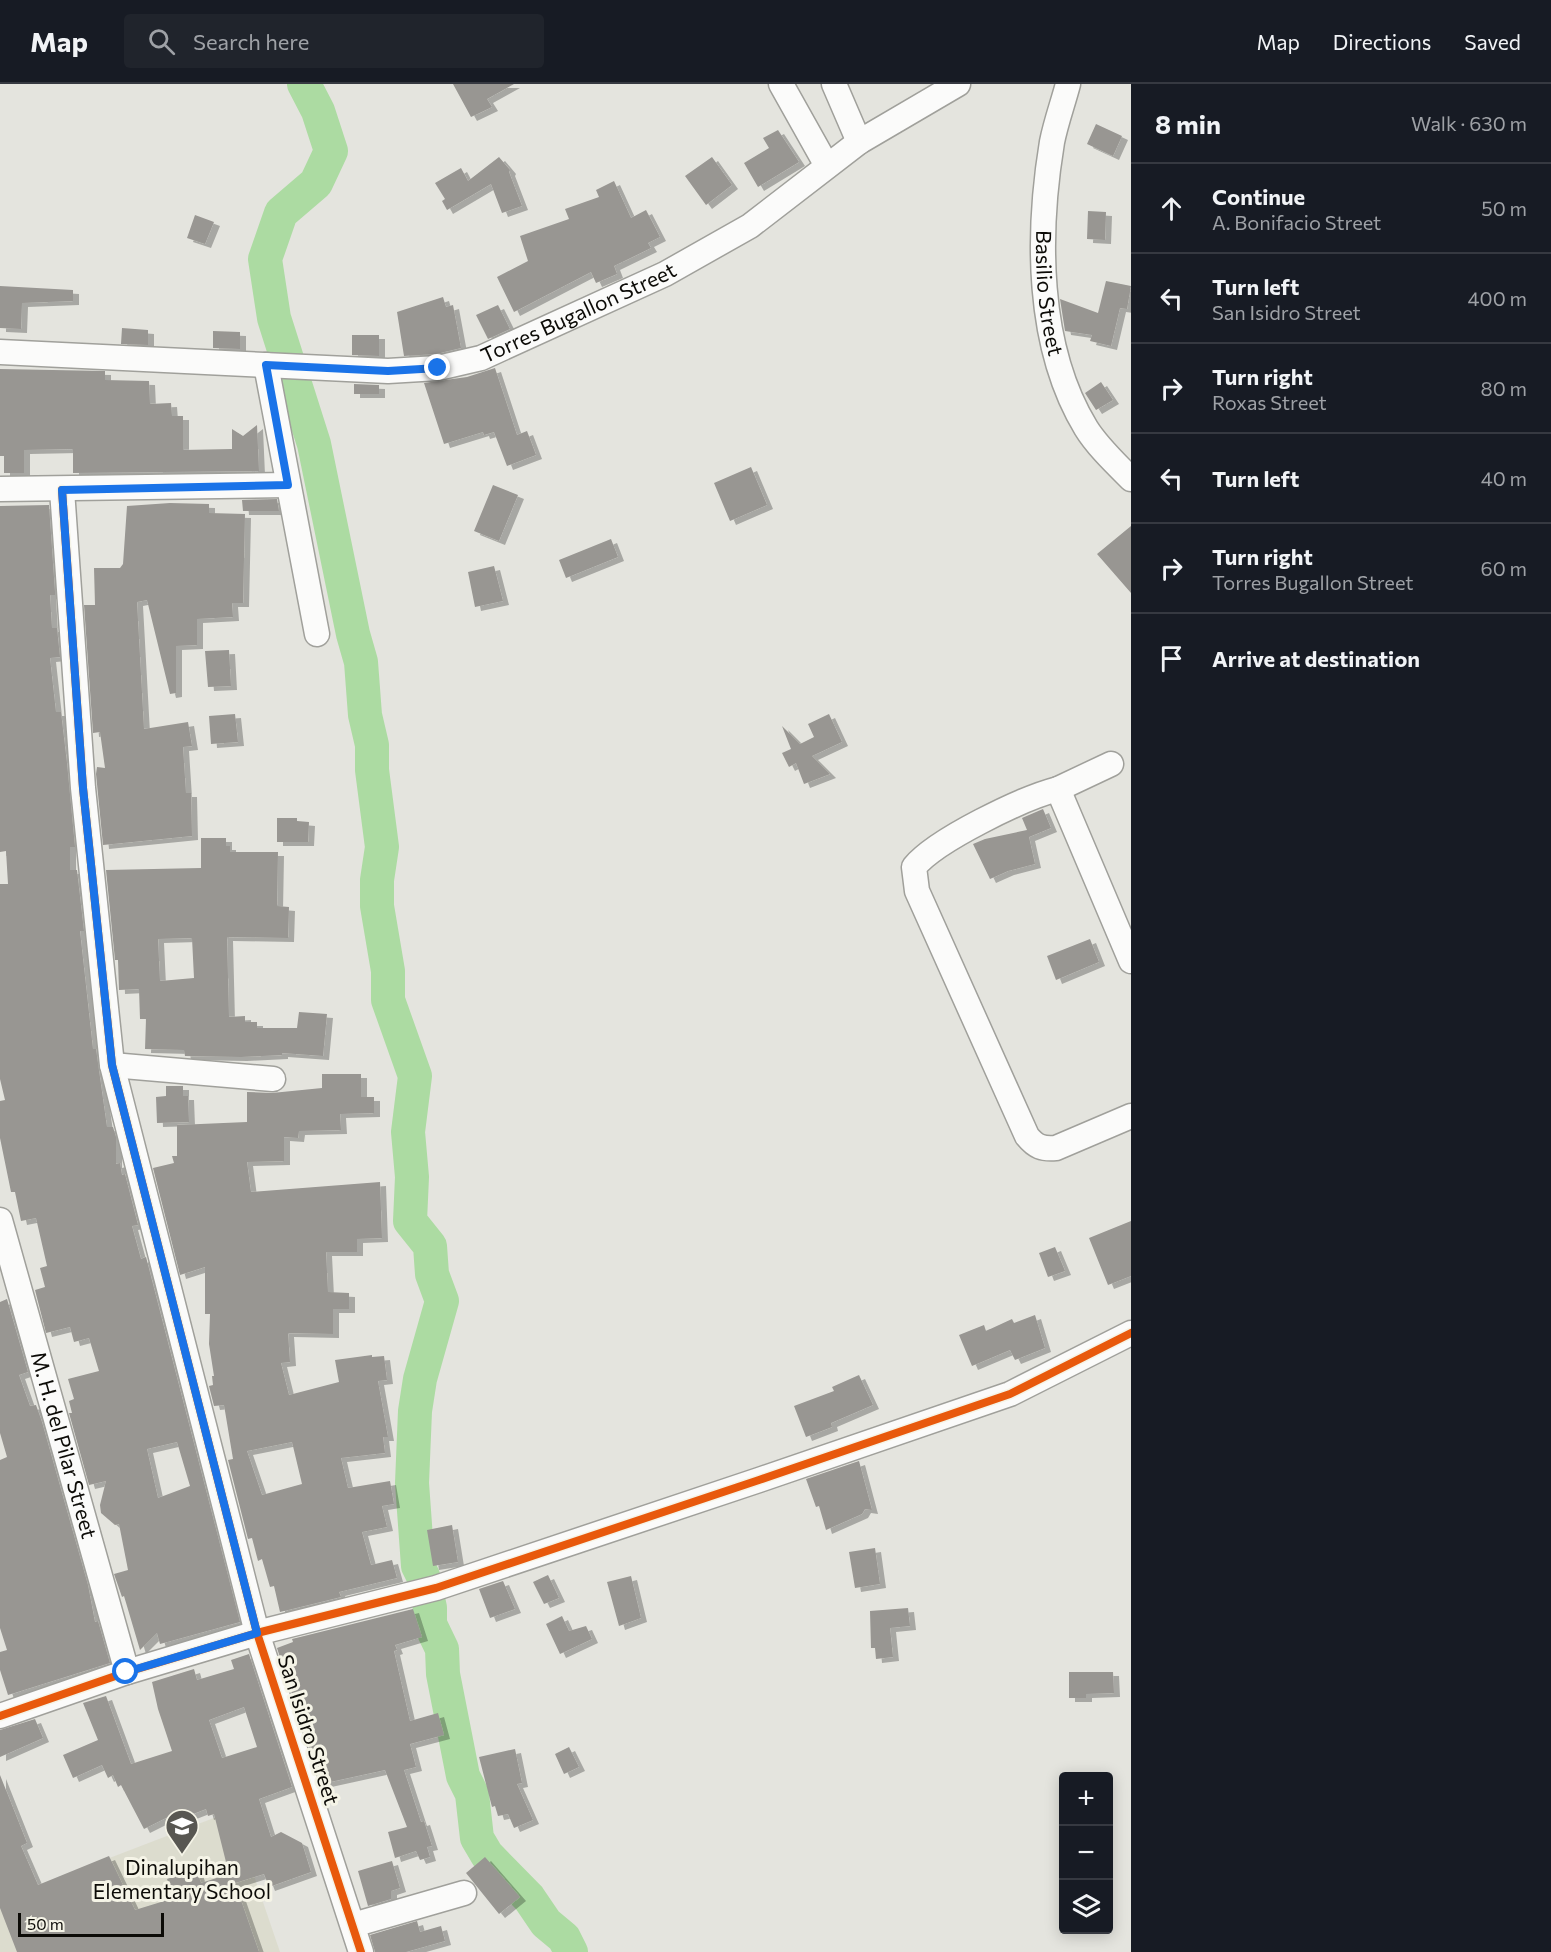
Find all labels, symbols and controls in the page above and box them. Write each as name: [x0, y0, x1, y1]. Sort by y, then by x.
search box: [124, 14, 544, 68]
text: Map: [30, 24, 88, 58]
icon: search: [145, 25, 178, 58]
text: Search here: [193, 28, 309, 55]
text: Map: [1257, 29, 1300, 54]
text: Directions: [1333, 29, 1431, 54]
text: Saved: [1464, 29, 1521, 54]
text: 8 min: [1155, 108, 1221, 139]
text: Walk · 630 m: [1411, 111, 1527, 135]
text: Continue: [1212, 183, 1305, 210]
icon: ahead: [1155, 192, 1188, 225]
text: 50 m: [1481, 196, 1527, 220]
text: A. Bonifacio Street: [1212, 210, 1381, 234]
street label: Basilio Street: [1032, 230, 1069, 358]
street label: Torres Bugallon Street: [476, 256, 680, 367]
text: Turn left: [1212, 273, 1299, 300]
icon: left: [1155, 282, 1188, 315]
text: 400 m: [1468, 286, 1527, 310]
text: San Isidro Street: [1212, 300, 1361, 324]
route end: [424, 354, 450, 380]
text: Turn right: [1212, 363, 1313, 390]
icon: right: [1155, 372, 1188, 405]
text: 80 m: [1481, 376, 1527, 400]
text: Roxas Street: [1212, 390, 1327, 414]
icon: left: [1155, 462, 1188, 495]
text: Turn left: [1212, 465, 1299, 492]
text: 40 m: [1481, 466, 1527, 490]
text: Turn right: [1212, 543, 1313, 570]
icon: right: [1155, 552, 1188, 585]
text: 60 m: [1481, 556, 1527, 580]
text: Torres Bugallon Street: [1212, 570, 1414, 594]
icon: arrive: [1155, 642, 1188, 675]
text: Arrive at destination: [1212, 645, 1420, 672]
street label: M. H. del Pilar Street: [27, 1348, 103, 1541]
street label: San Isidro Street: [273, 1651, 345, 1808]
route start: [112, 1658, 138, 1684]
map controls: [1059, 1772, 1113, 1934]
button: +: [1059, 1772, 1113, 1826]
school or university icon: Dinalupihan Elementary School: [164, 1808, 200, 1855]
button: −: [1059, 1826, 1113, 1880]
place label: Dinalupihan Elementary School: [93, 1854, 271, 1903]
button: layers: [1059, 1880, 1113, 1934]
scale bar: [18, 1910, 164, 1938]
text: 50 m: [27, 1914, 64, 1933]

